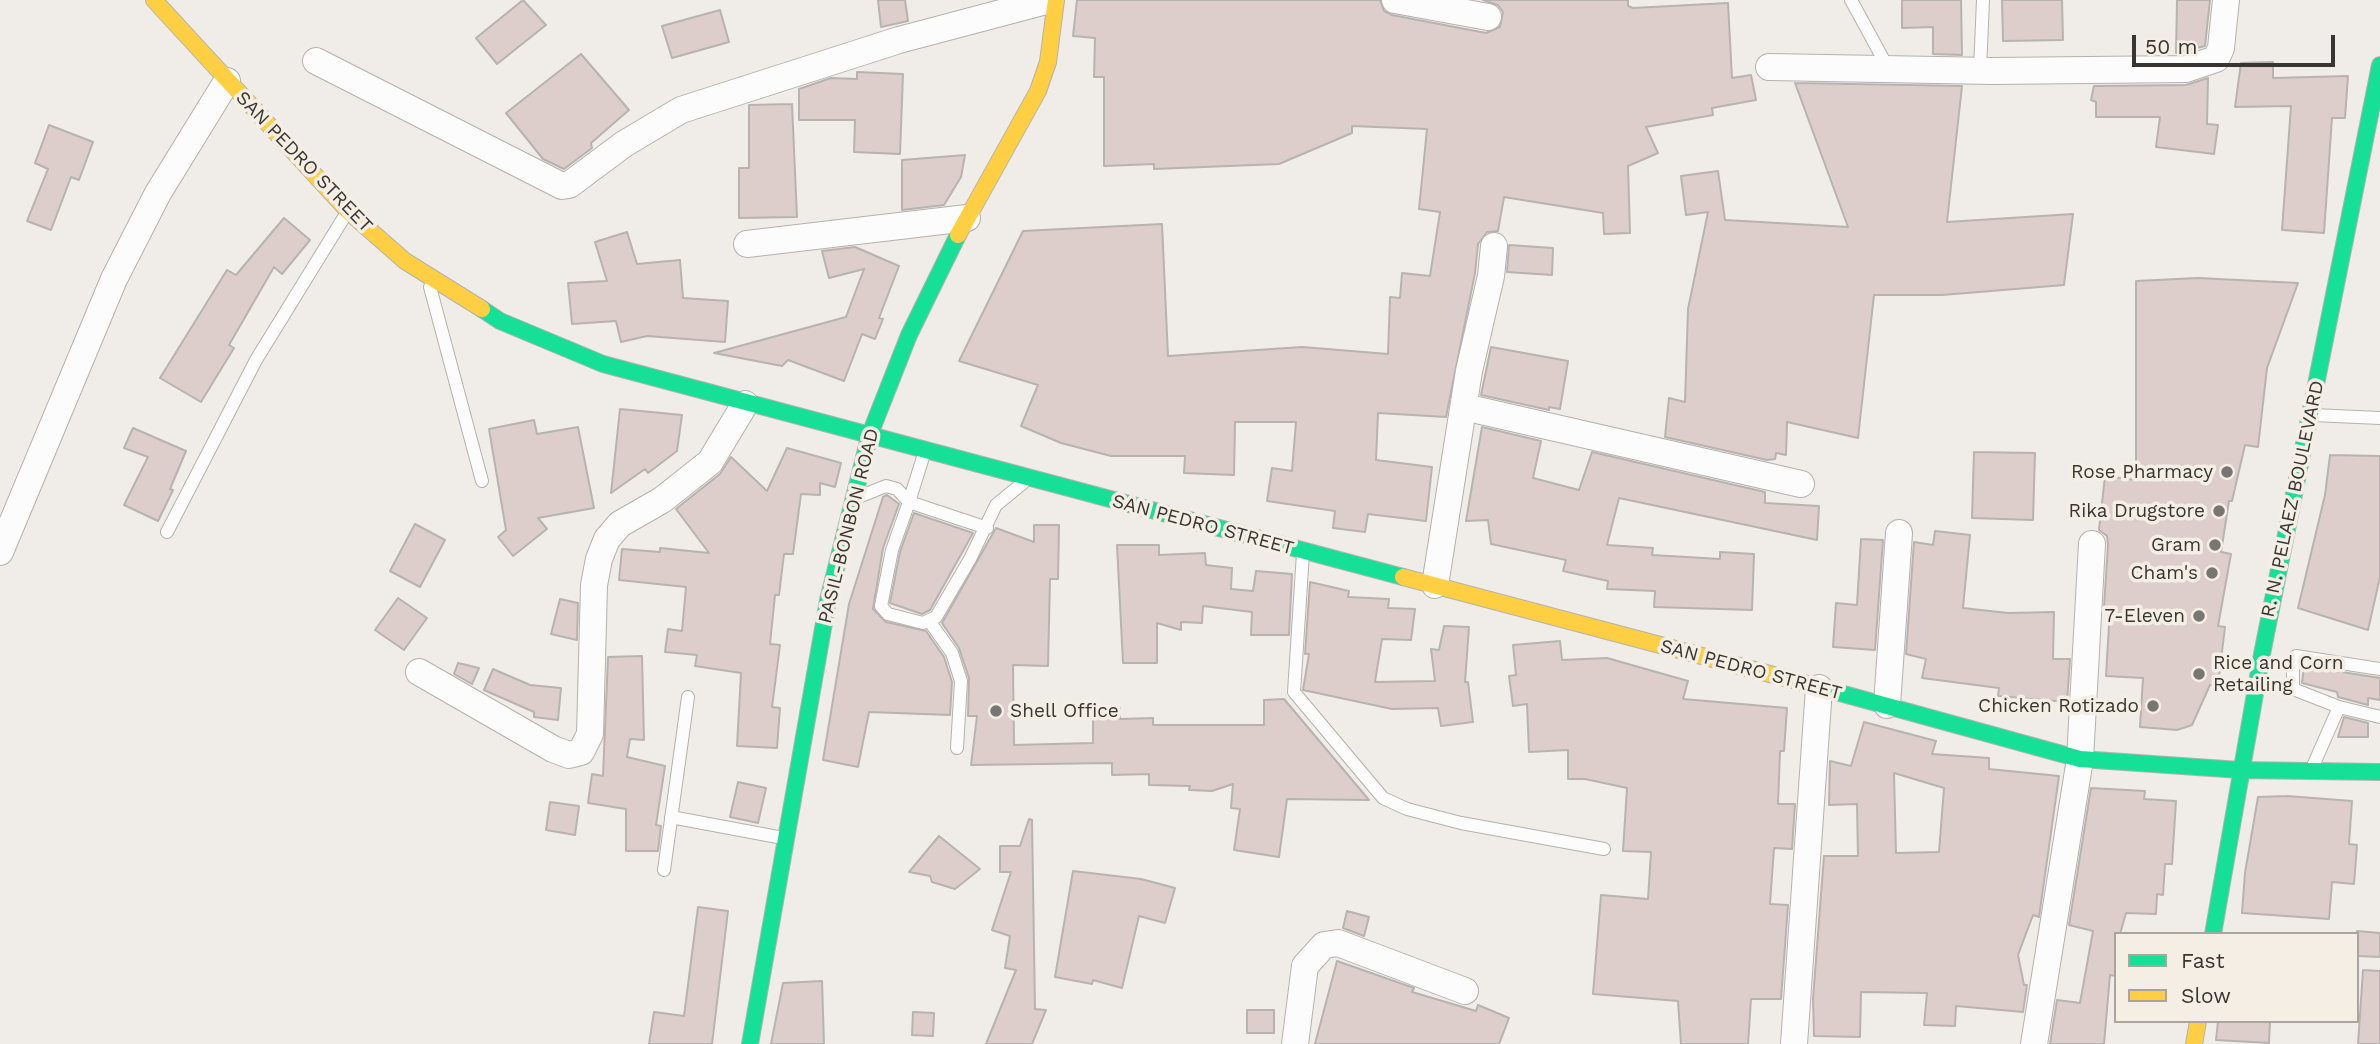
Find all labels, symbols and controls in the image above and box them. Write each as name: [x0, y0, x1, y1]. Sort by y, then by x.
scale bar: [2135, 21, 2338, 65]
text: 50 m: [2145, 34, 2197, 59]
street label: SAN PEDRO STREET: [231, 87, 377, 237]
street label: R. N. PELAEZ BOULEVARD: [2257, 379, 2329, 619]
street label: PASIL-BONBON ROAD: [814, 426, 884, 626]
place label: Rose Pharmacy: [2071, 461, 2213, 483]
marker: Rose Pharmacy: [2219, 464, 2235, 480]
street label: SAN PEDRO STREET: [1110, 490, 1296, 560]
place label: Rika Drugstore: [2069, 500, 2205, 522]
marker: Rika Drugstore: [2211, 503, 2227, 519]
place label: Gram: [2151, 534, 2201, 556]
marker: Gram: [2207, 537, 2223, 553]
place label: Cham's: [2131, 562, 2198, 584]
marker: Cham's: [2204, 565, 2220, 581]
place label: 7-Eleven: [2104, 605, 2185, 627]
marker: 7-Eleven: [2191, 608, 2207, 624]
street label: SAN PEDRO STREET: [1658, 635, 1844, 705]
place label: Rice and Corn Retailing: [2213, 652, 2344, 696]
marker: Rice and Corn Retailing: [2191, 666, 2207, 682]
place label: Chicken Rotizado: [1978, 695, 2139, 717]
marker: Chicken Rotizado: [2145, 698, 2161, 714]
place label: Shell Office: [1010, 700, 1119, 722]
marker: Shell Office: [988, 703, 1004, 719]
legend: [2114, 932, 2359, 1023]
text: Fast: [2181, 948, 2225, 973]
text: Slow: [2181, 983, 2231, 1008]

